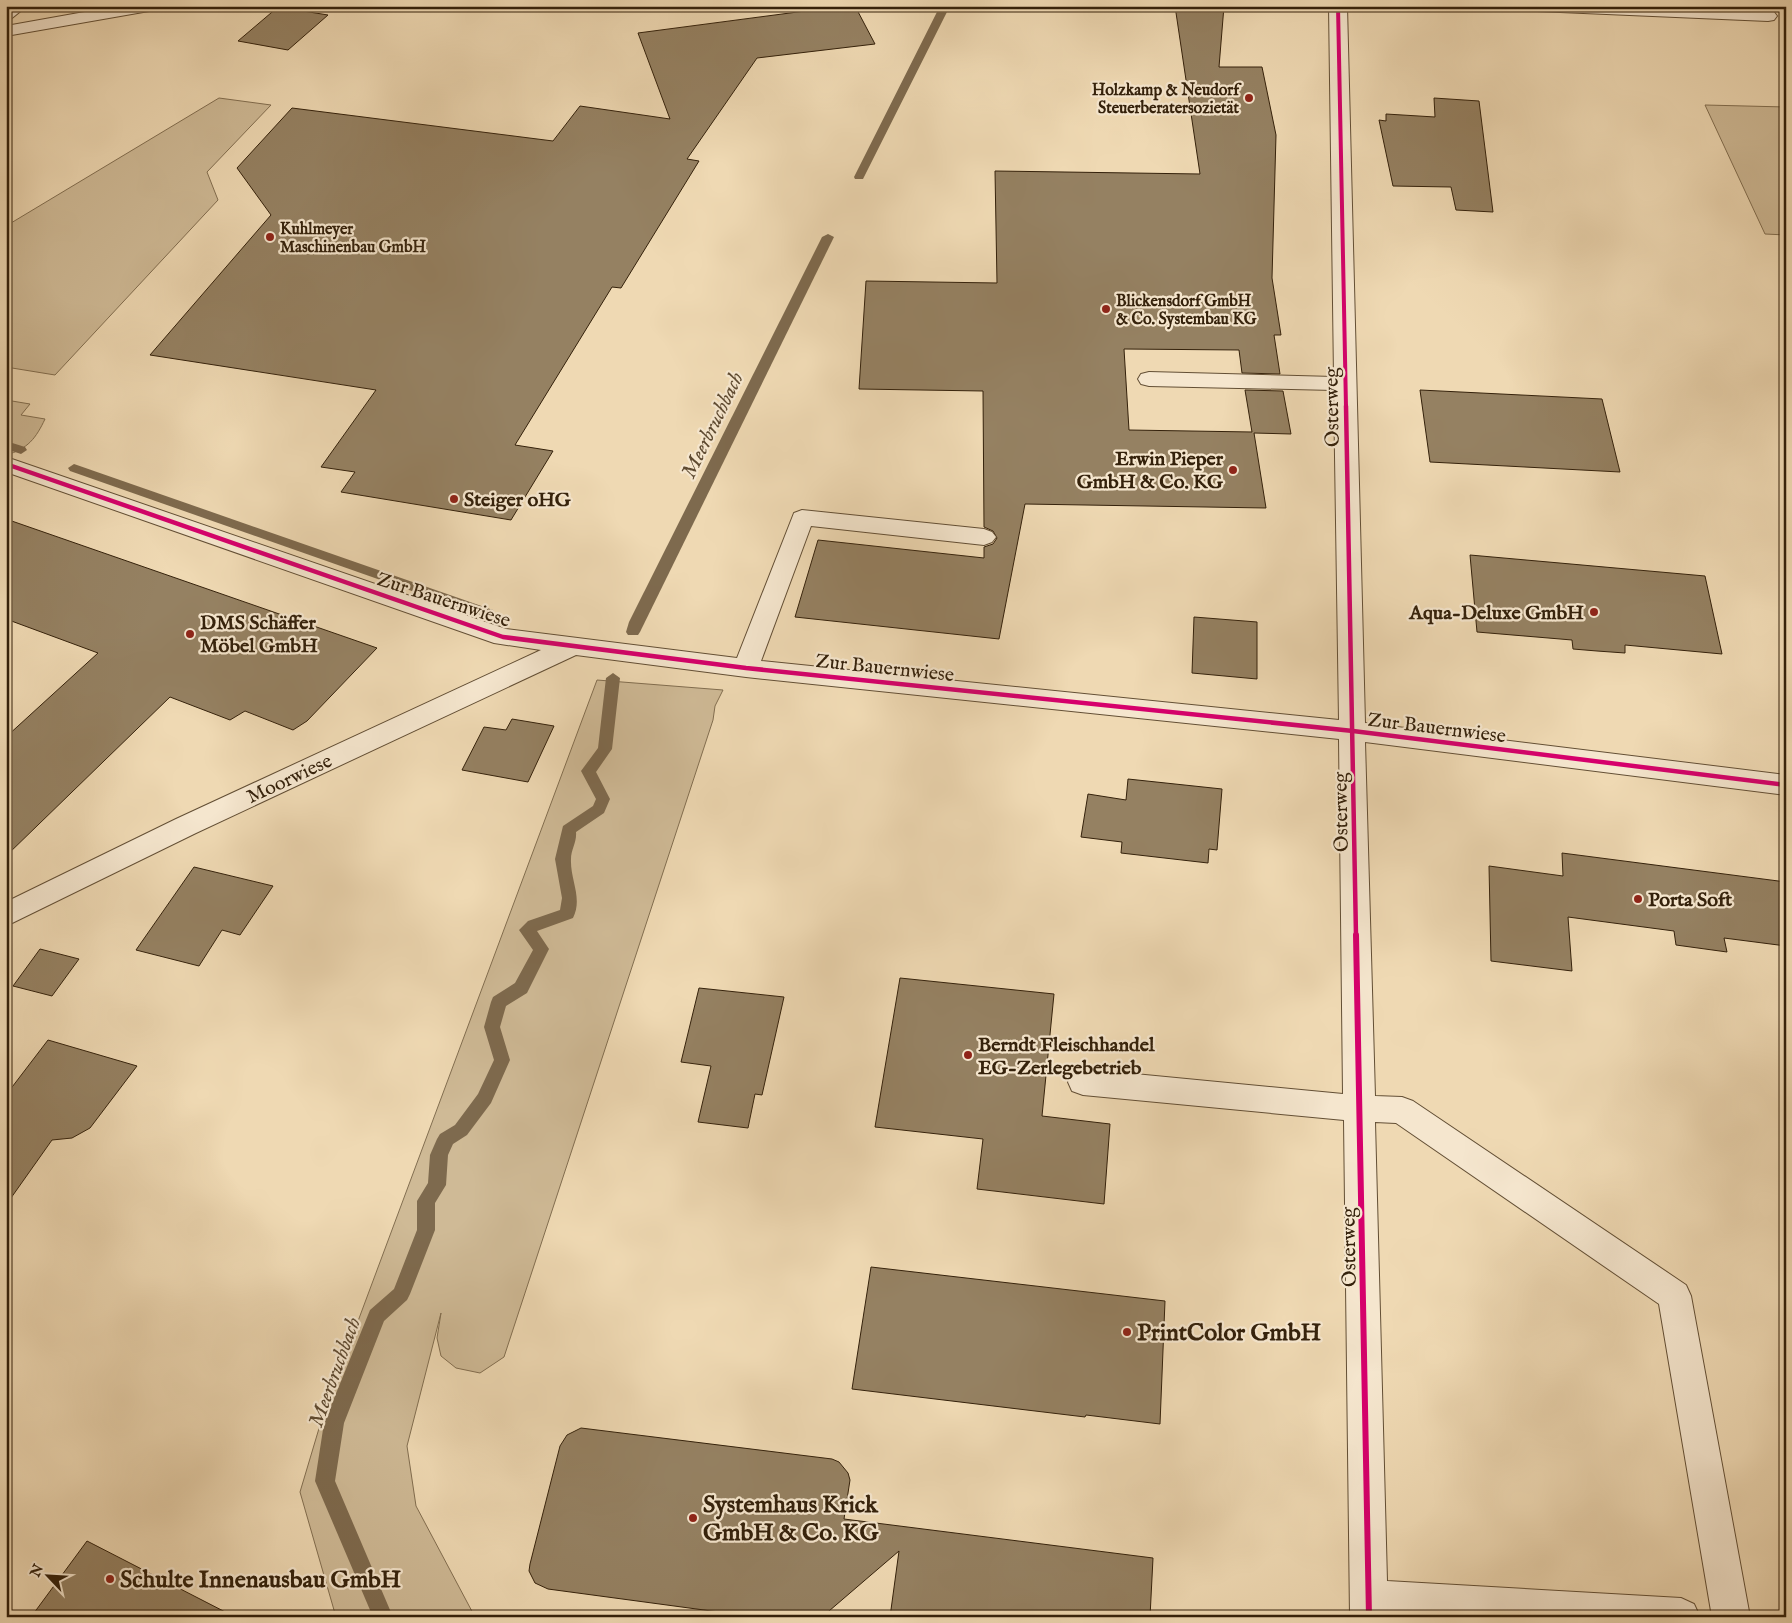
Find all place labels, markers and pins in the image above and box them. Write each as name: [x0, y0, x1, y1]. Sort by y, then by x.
place label: Holzkamp & Neudorf Steuerberatersozietät: [1092, 81, 1242, 119]
marker: Holzkamp & Neudorf Steuerberatersozietät: [1243, 92, 1255, 104]
place label: Kuhlmeyer Maschinenbau GmbH: [280, 220, 426, 258]
marker: Kuhlmeyer Maschinenbau GmbH: [264, 231, 276, 243]
place label: Blickensdorf GmbH & Co. Systembau KG: [1116, 292, 1257, 330]
marker: Blickensdorf GmbH & Co. Systembau KG: [1100, 303, 1112, 315]
place label: Erwin Pieper GmbH & Co. KG: [1077, 447, 1224, 495]
marker: Erwin Pieper GmbH & Co. KG: [1227, 464, 1239, 476]
place label: Steiger oHG: [464, 488, 572, 513]
marker: Steiger oHG: [448, 493, 460, 505]
place label: Aqua-Deluxe GmbH: [1408, 601, 1584, 626]
marker: Aqua-Deluxe GmbH: [1588, 606, 1600, 618]
place label: DMS Schäffer Möbel GmbH: [200, 611, 318, 659]
marker: DMS Schäffer Möbel GmbH: [184, 628, 196, 640]
place label: Porta Soft: [1648, 888, 1732, 913]
marker: Porta Soft: [1632, 893, 1644, 905]
place label: Berndt Fleischhandel EG-Zerlegebetrieb: [978, 1033, 1155, 1081]
marker: Berndt Fleischhandel EG-Zerlegebetrieb: [962, 1049, 974, 1061]
place label: PrintColor GmbH: [1137, 1318, 1321, 1349]
marker: PrintColor GmbH: [1121, 1326, 1133, 1338]
place label: Systemhaus Krick GmbH & Co. KG: [703, 1490, 879, 1549]
marker: Systemhaus Krick GmbH & Co. KG: [687, 1512, 699, 1524]
place label: Schulte Innenausbau GmbH: [120, 1565, 402, 1596]
marker: Schulte Innenausbau GmbH: [104, 1573, 116, 1585]

